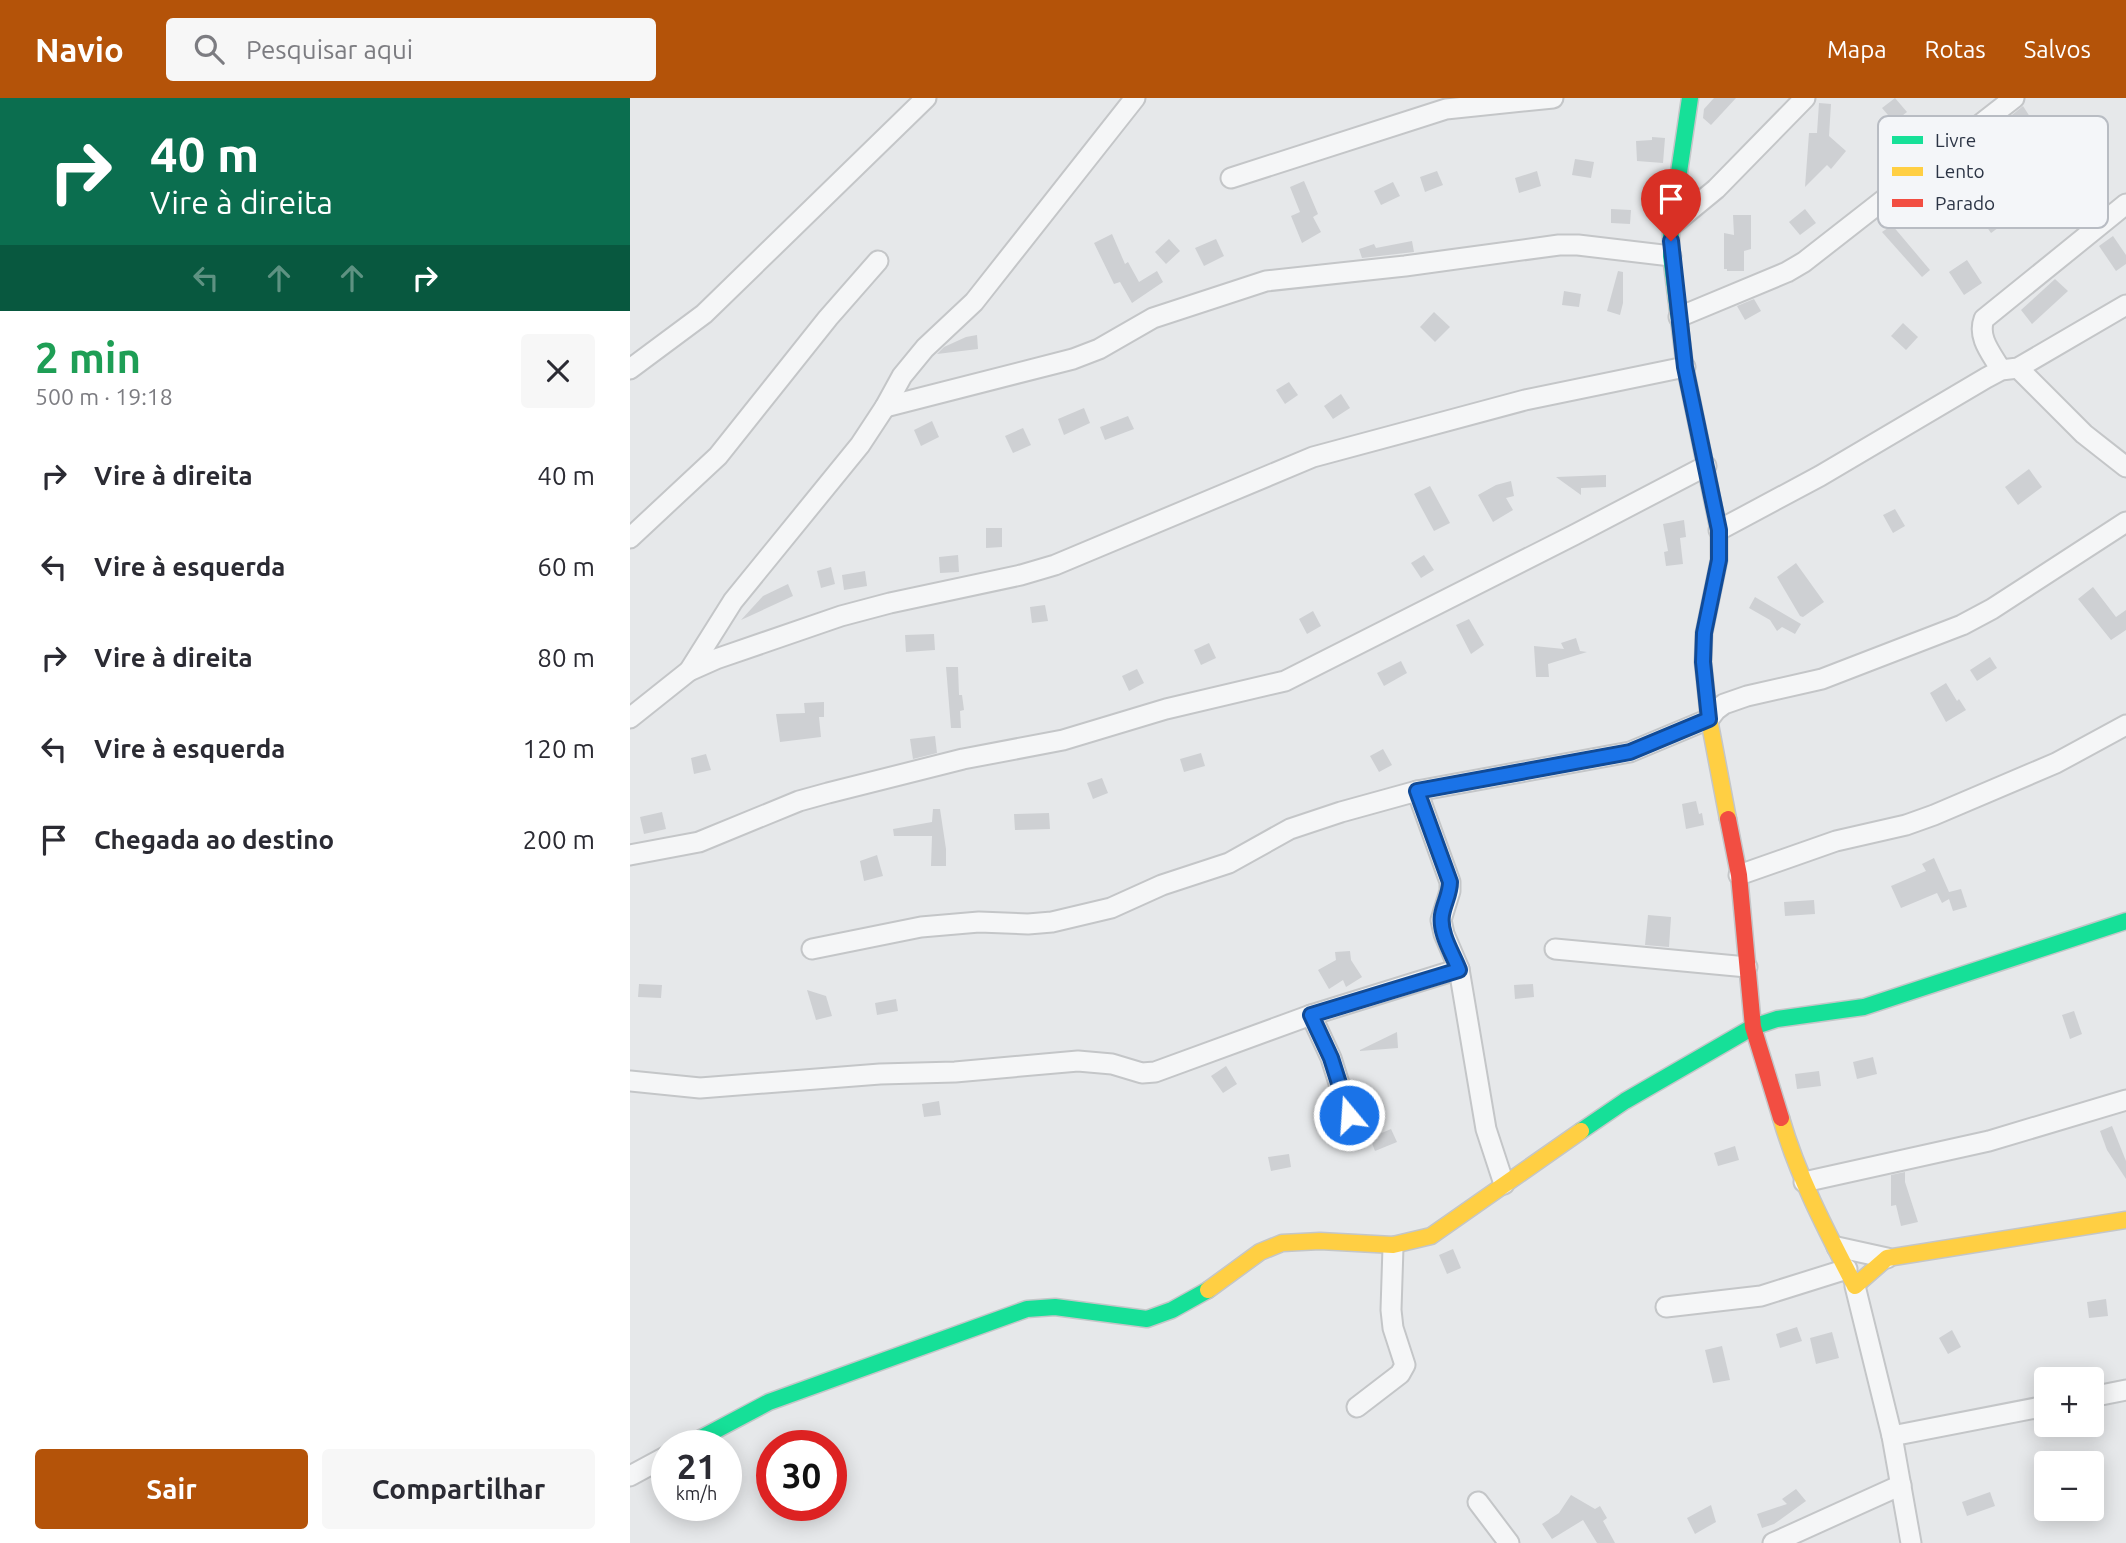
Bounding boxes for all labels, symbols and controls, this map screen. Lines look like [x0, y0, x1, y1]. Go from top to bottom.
search box [166, 18, 656, 81]
icon: search [190, 30, 228, 68]
text: Navio [35, 31, 124, 68]
text: Pesquisar aqui [246, 35, 413, 64]
text: Mapa [1827, 36, 1887, 63]
text: Rotas [1925, 36, 1986, 63]
text: Salvos [2024, 36, 2091, 63]
legend [1878, 116, 2108, 228]
icon: right [35, 126, 126, 217]
text: 40 m [150, 126, 259, 181]
text: Livre [1935, 129, 1976, 151]
text: Lento [1935, 160, 1985, 182]
pin [1641, 169, 1701, 241]
icon: arrive [1652, 180, 1690, 218]
text: Vire à direita [150, 184, 333, 220]
text: Parado [1935, 192, 1995, 214]
icon: left [187, 259, 225, 297]
icon: ahead [260, 259, 298, 297]
icon: ahead [333, 259, 371, 297]
icon: right [406, 259, 444, 297]
text: 2 min [35, 334, 141, 381]
button: close [521, 334, 595, 408]
text: 500 m · 19:18 [35, 384, 173, 409]
icon: right [35, 457, 73, 495]
text: Vire à direita [94, 461, 253, 490]
text: 40 m [537, 461, 595, 490]
icon: left [35, 548, 73, 586]
text: Vire à esquerda [94, 552, 285, 581]
text: 60 m [537, 552, 595, 581]
icon: right [35, 639, 73, 677]
text: Vire à direita [94, 643, 253, 672]
text: 80 m [537, 643, 595, 672]
icon: left [35, 730, 73, 768]
text: Vire à esquerda [94, 734, 285, 763]
text: 120 m [523, 734, 595, 763]
icon: arrive [35, 821, 73, 859]
text: Chegada ao destino [94, 825, 334, 854]
text: 200 m [523, 825, 595, 854]
position arrow [1312, 1078, 1386, 1152]
map controls [2034, 1367, 2104, 1521]
button: + [2034, 1367, 2104, 1437]
speed limit sign: 30 [756, 1430, 847, 1521]
text: 21 [677, 1446, 716, 1486]
button: Sair [35, 1449, 308, 1529]
button: Compartilhar [322, 1449, 595, 1529]
button: − [2034, 1451, 2104, 1521]
text: km/h [676, 1483, 717, 1503]

